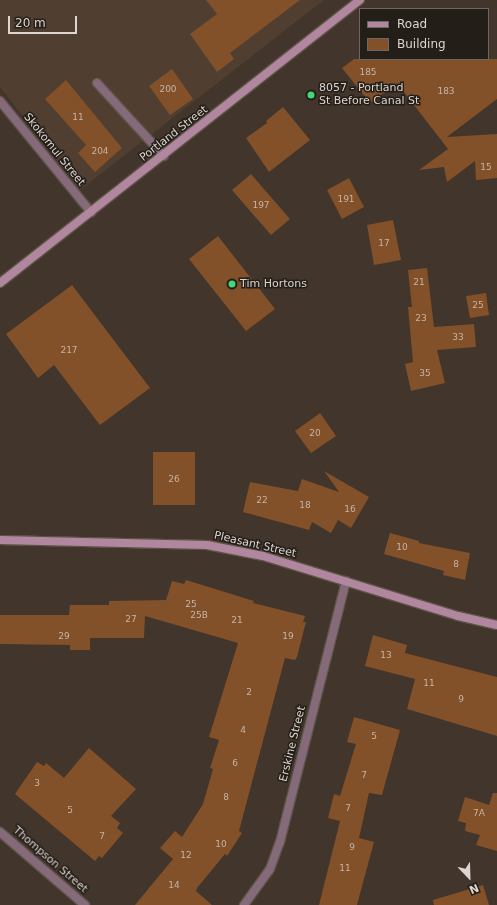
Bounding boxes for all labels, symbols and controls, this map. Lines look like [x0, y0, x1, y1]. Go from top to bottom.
scale bar [10, 8, 79, 34]
legend [359, 8, 489, 60]
text: 20 m [15, 16, 46, 30]
text: Road [397, 17, 427, 31]
text: Building [397, 37, 446, 51]
house number: 185 [359, 67, 377, 77]
place label: 8057 - Portland St Before Canal St [319, 82, 419, 108]
house number: 200 [159, 84, 177, 94]
house number: 183 [437, 86, 455, 96]
marker: 8057 - Portland St Before Canal St [306, 90, 316, 100]
street label: Portland Street [137, 103, 211, 165]
street label: Skokomul Street [21, 111, 87, 189]
house number: 11 [72, 112, 84, 122]
house number: 204 [91, 146, 109, 156]
house number: 15 [480, 162, 492, 172]
house number: 191 [337, 194, 355, 204]
house number: 197 [252, 200, 270, 210]
house number: 17 [378, 238, 390, 248]
place label: Tim Hortons [240, 277, 307, 291]
house number: 21 [413, 277, 425, 287]
marker: Tim Hortons [227, 279, 237, 289]
house number: 25 [472, 300, 484, 310]
house number: 23 [415, 313, 427, 323]
house number: 33 [452, 332, 464, 342]
house number: 217 [60, 345, 78, 355]
house number: 35 [419, 368, 431, 378]
house number: 20 [309, 428, 321, 438]
house number: 26 [168, 474, 180, 484]
house number: 22 [256, 495, 268, 505]
house number: 18 [299, 500, 311, 510]
house number: 16 [344, 504, 356, 514]
street label: Pleasant Street [213, 529, 297, 561]
house number: 10 [396, 542, 408, 552]
house number: 8 [453, 559, 459, 569]
house number: 25 [185, 599, 197, 609]
house number: 25B [190, 610, 208, 620]
house number: 27 [125, 614, 137, 624]
house number: 21 [231, 615, 243, 625]
house number: 29 [58, 631, 70, 641]
house number: 19 [282, 631, 294, 641]
house number: 13 [380, 650, 392, 660]
house number: 11 [423, 678, 435, 688]
house number: 2 [246, 687, 252, 697]
house number: 9 [458, 694, 464, 704]
street label: Erskine Street [277, 705, 309, 783]
house number: 4 [240, 725, 246, 735]
house number: 5 [371, 731, 377, 741]
house number: 6 [232, 758, 238, 768]
house number: 7 [361, 770, 367, 780]
house number: 3 [34, 778, 40, 788]
house number: 8 [223, 792, 229, 802]
house number: 7 [345, 803, 351, 813]
house number: 5 [67, 805, 73, 815]
house number: 7A [473, 808, 485, 818]
street label: Thompson Street [10, 824, 90, 896]
house number: 7 [99, 831, 105, 841]
house number: 10 [215, 839, 227, 849]
house number: 9 [349, 842, 355, 852]
house number: 12 [180, 850, 192, 860]
north arrow [449, 857, 489, 897]
house number: 11 [339, 863, 351, 873]
house number: 14 [168, 880, 180, 890]
text: N [467, 881, 481, 896]

